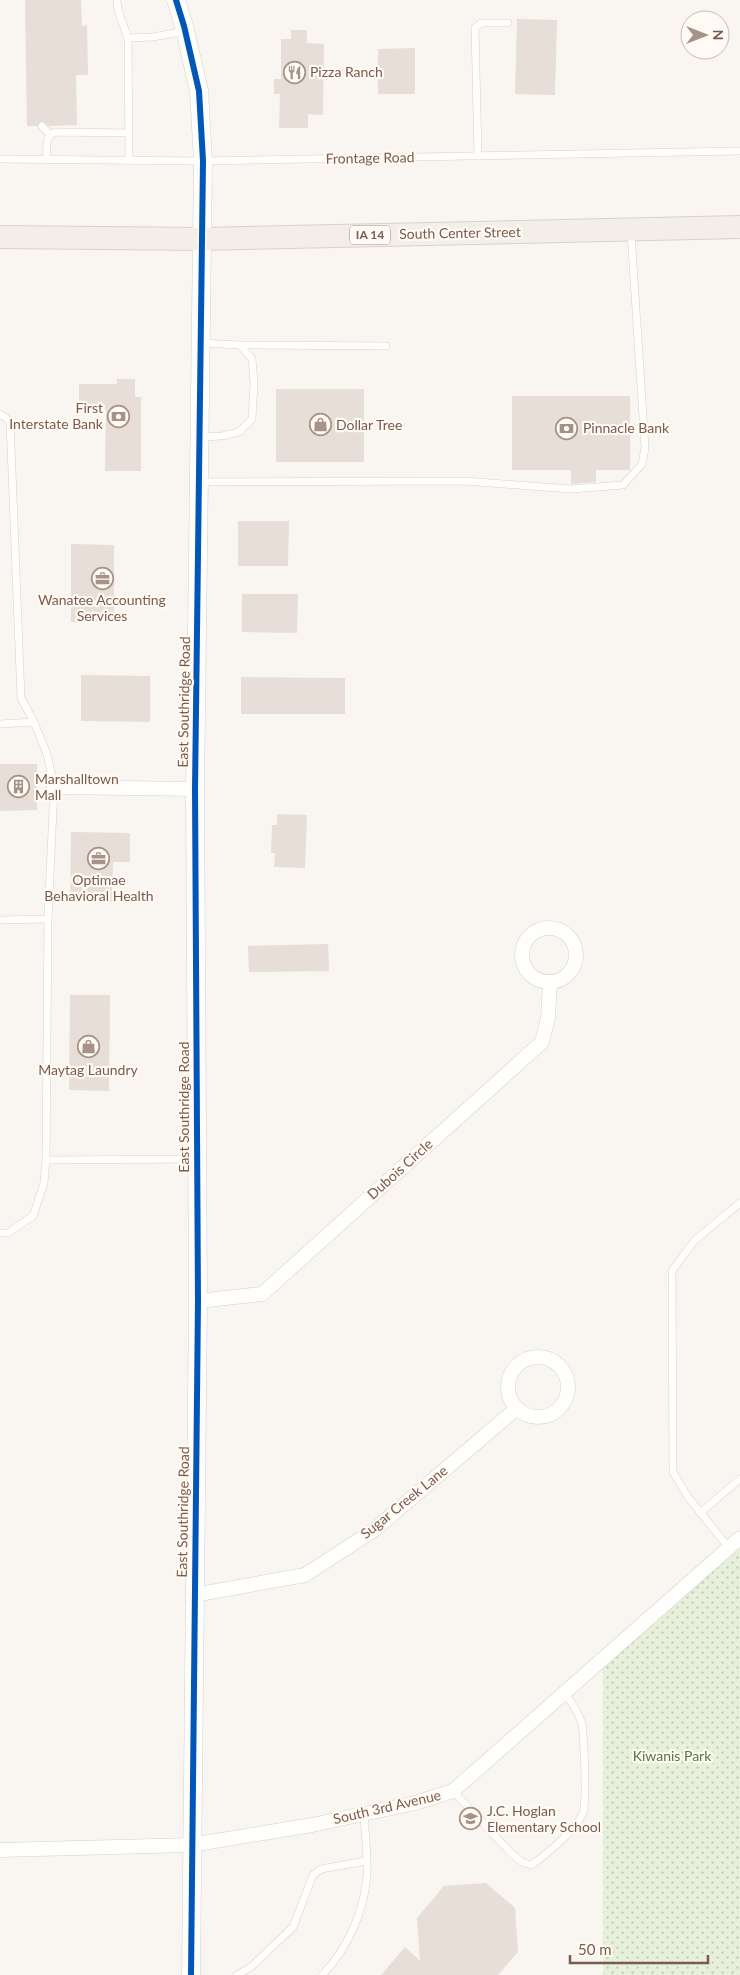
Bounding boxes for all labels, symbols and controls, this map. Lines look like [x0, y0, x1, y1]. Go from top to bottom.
north arrow [680, 10, 730, 60]
text: N [710, 30, 727, 40]
restaurant icon: Pizza Ranch [282, 60, 306, 84]
place label: Pizza Ranch [310, 63, 383, 80]
street label: Frontage Road [325, 148, 415, 167]
street label: South Center Street [399, 223, 521, 242]
road number: IA 14 [350, 226, 390, 244]
place label: First Interstate Bank [9, 399, 104, 432]
bank icon: First Interstate Bank [107, 404, 131, 428]
shop icon: Dollar Tree [308, 413, 332, 437]
place label: Dollar Tree [336, 416, 402, 433]
bank icon: Pinnacle Bank [555, 416, 579, 440]
place label: Pinnacle Bank [583, 419, 670, 436]
office icon: Wanatee Accounting Services [90, 566, 114, 590]
place label: Wanatee Accounting Services [38, 591, 166, 624]
street label: East Southridge Road [174, 636, 193, 768]
place label: Marshalltown Mall [35, 770, 119, 803]
building icon: Marshalltown Mall [7, 775, 31, 799]
office icon: Optimae Behavioral Health [87, 846, 111, 870]
place label: Optimae Behavioral Health [44, 871, 154, 904]
shop icon: Maytag Laundry [76, 1035, 100, 1059]
street label: East Southridge Road [175, 1041, 192, 1173]
place label: Maytag Laundry [38, 1061, 139, 1078]
street label: Dubois Circle [363, 1135, 436, 1202]
street label: East Southridge Road [173, 1446, 192, 1578]
street label: Sugar Creek Lane [357, 1461, 451, 1542]
park label: Kiwanis Park [633, 1747, 712, 1764]
street label: South 3rd Avenue [331, 1786, 442, 1827]
place label: J.C. Hoglan Elementary School [487, 1802, 601, 1835]
school or university icon: J.C. Hoglan Elementary School [459, 1807, 483, 1831]
scale bar [570, 1932, 708, 1964]
text: 50 m [578, 1940, 612, 1958]

